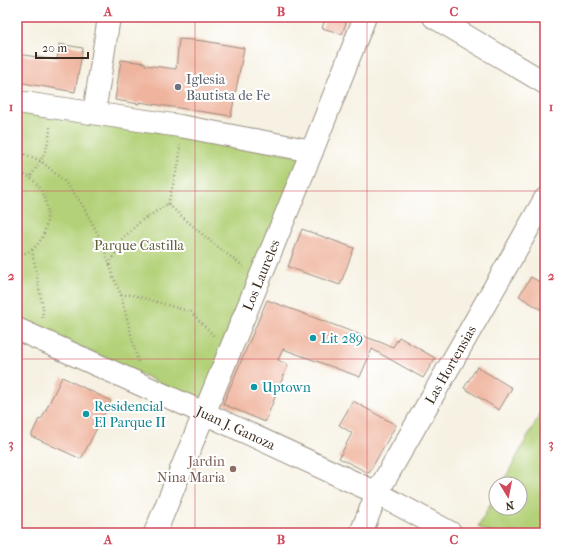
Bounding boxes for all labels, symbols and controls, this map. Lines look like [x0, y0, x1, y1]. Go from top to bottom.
text: A [103, 4, 113, 19]
text: B [277, 4, 286, 19]
text: C [450, 4, 459, 19]
scale bar [36, 34, 88, 60]
text: 20 m [42, 41, 67, 55]
place label: Iglesia Bautista de Fe [186, 71, 270, 104]
marker: Iglesia Bautista de Fe [173, 82, 183, 92]
text: 1 [9, 99, 14, 114]
text: 1 [549, 99, 554, 114]
park label: Parque Castilla [94, 237, 185, 254]
street label: Los Laureles [239, 237, 283, 313]
text: 2 [8, 268, 15, 283]
text: 2 [548, 268, 555, 283]
street label: Las Hortensias [421, 322, 480, 407]
place label: Lit 289 [321, 330, 363, 347]
marker: Lit 289 [308, 333, 318, 343]
place label: Uptown [262, 379, 311, 396]
marker: Uptown [249, 382, 259, 392]
place label: Residencial El Parque II [94, 398, 167, 431]
street label: Juan J. Ganoza [193, 402, 279, 454]
marker: Residencial El Parque II [81, 409, 91, 419]
text: 3 [8, 436, 14, 452]
text: 3 [548, 436, 554, 452]
place label: Jardin Nina Maria [157, 453, 226, 486]
marker: Jardin Nina Maria [228, 464, 238, 474]
north arrow [488, 476, 528, 516]
text: N [504, 498, 515, 513]
text: A [103, 532, 113, 547]
text: B [277, 532, 286, 547]
text: C [450, 532, 459, 547]

